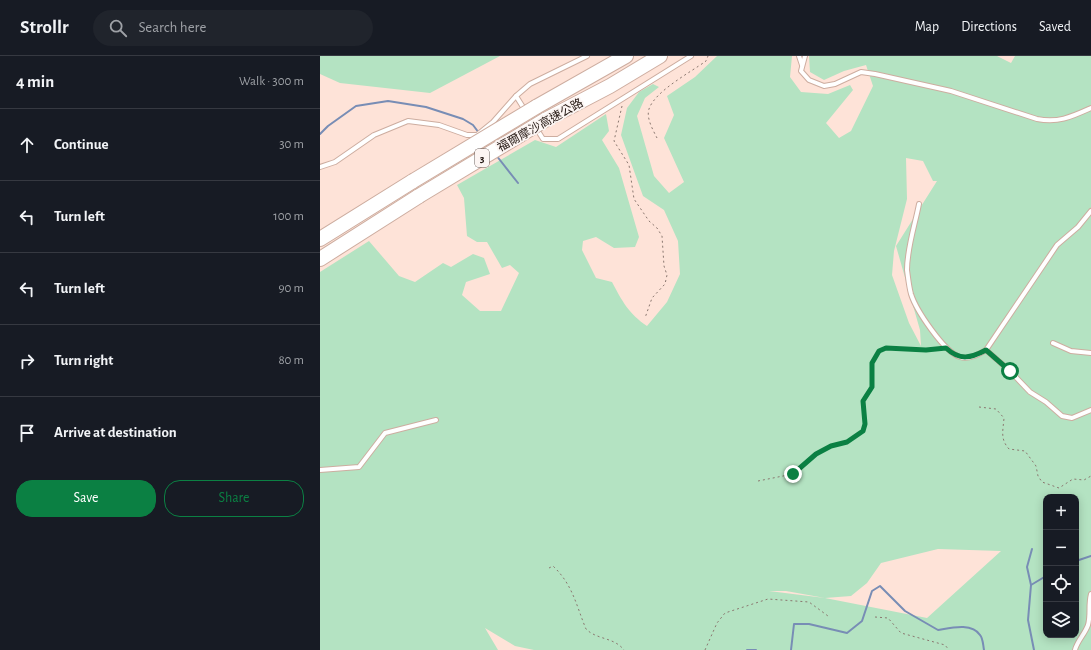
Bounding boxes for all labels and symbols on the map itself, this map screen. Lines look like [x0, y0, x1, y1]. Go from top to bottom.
street label: 福爾摩沙高速公路 [495, 96, 585, 154]
road number: 3 [475, 149, 489, 167]
route start [1001, 362, 1019, 380]
route end [784, 465, 802, 483]

